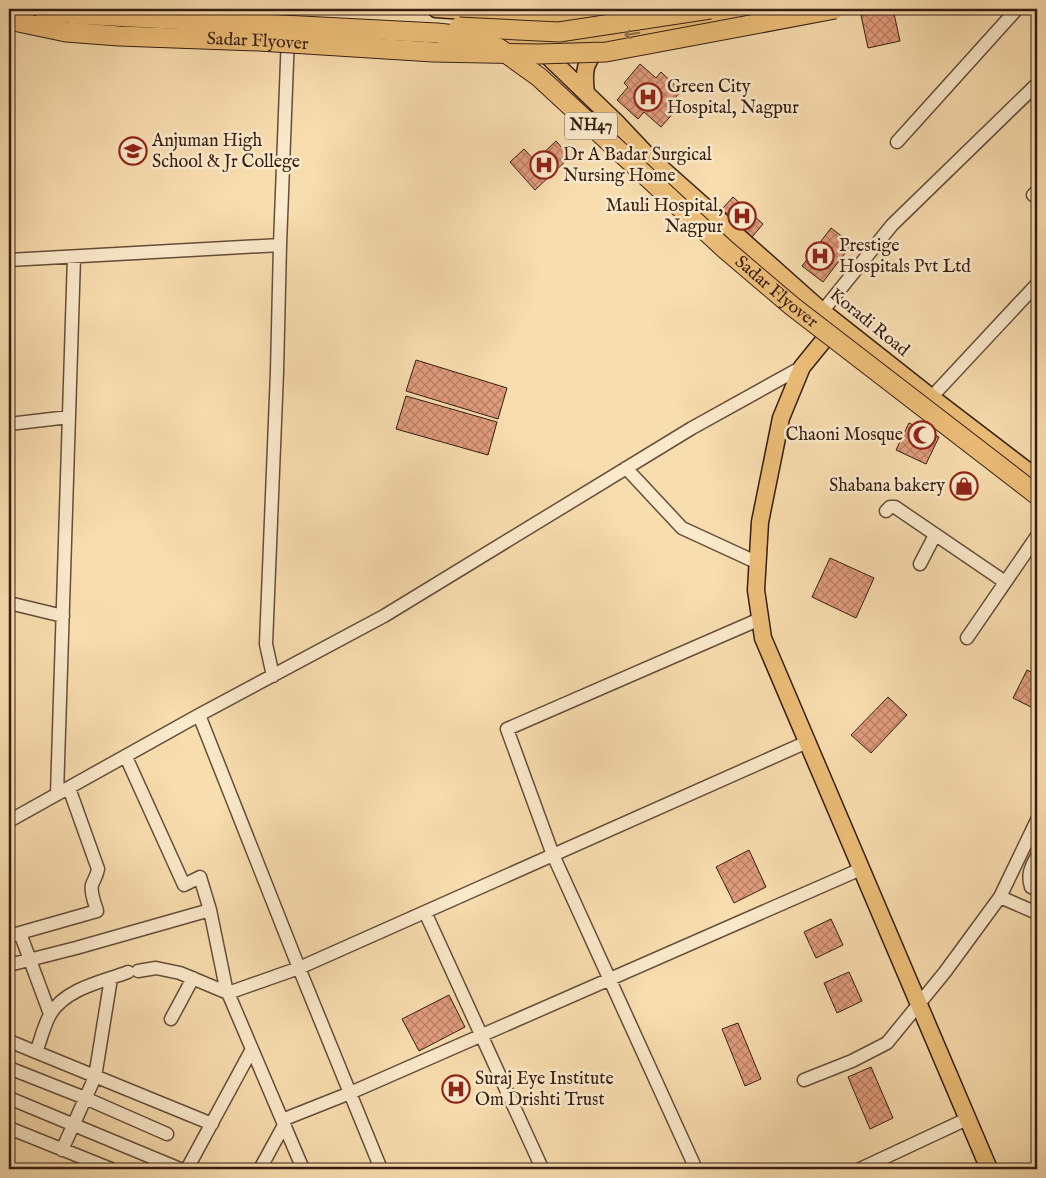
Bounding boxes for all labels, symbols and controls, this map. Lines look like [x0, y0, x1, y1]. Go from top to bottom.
street label: Sadar Flyover [206, 28, 309, 56]
one-way arrow [625, 30, 641, 40]
place label: Green City Hospital, Nagpur [667, 76, 799, 120]
hospital icon: Green City Hospital, Nagpur [633, 82, 663, 112]
road number: NH47 [565, 112, 617, 140]
place label: Anjuman High School & Jr College [151, 130, 300, 174]
school or university icon: Anjuman High School & Jr College [118, 136, 148, 166]
place label: Dr A Badar Surgical Nursing Home [563, 144, 712, 188]
hospital icon: Dr A Badar Surgical Nursing Home [529, 150, 559, 180]
place label: Mauli Hospital, Nagpur [606, 195, 723, 239]
hospital icon: Mauli Hospital, Nagpur [727, 201, 757, 231]
place label: Prestige Hospitals Pvt Ltd [839, 235, 971, 279]
hospital icon: Prestige Hospitals Pvt Ltd [805, 241, 835, 271]
street label: Sadar Flyover [730, 251, 823, 334]
street label: Koradi Road [824, 284, 914, 362]
mosque icon: Chaoni Mosque [907, 420, 937, 450]
place label: Chaoni Mosque [786, 424, 903, 447]
shop icon: Shabana bakery [949, 471, 979, 501]
place label: Shabana bakery [829, 475, 945, 498]
place label: Suraj Eye Institute Om Drishti Trust [475, 1068, 614, 1112]
hospital icon: Suraj Eye Institute Om Drishti Trust [441, 1074, 471, 1104]

